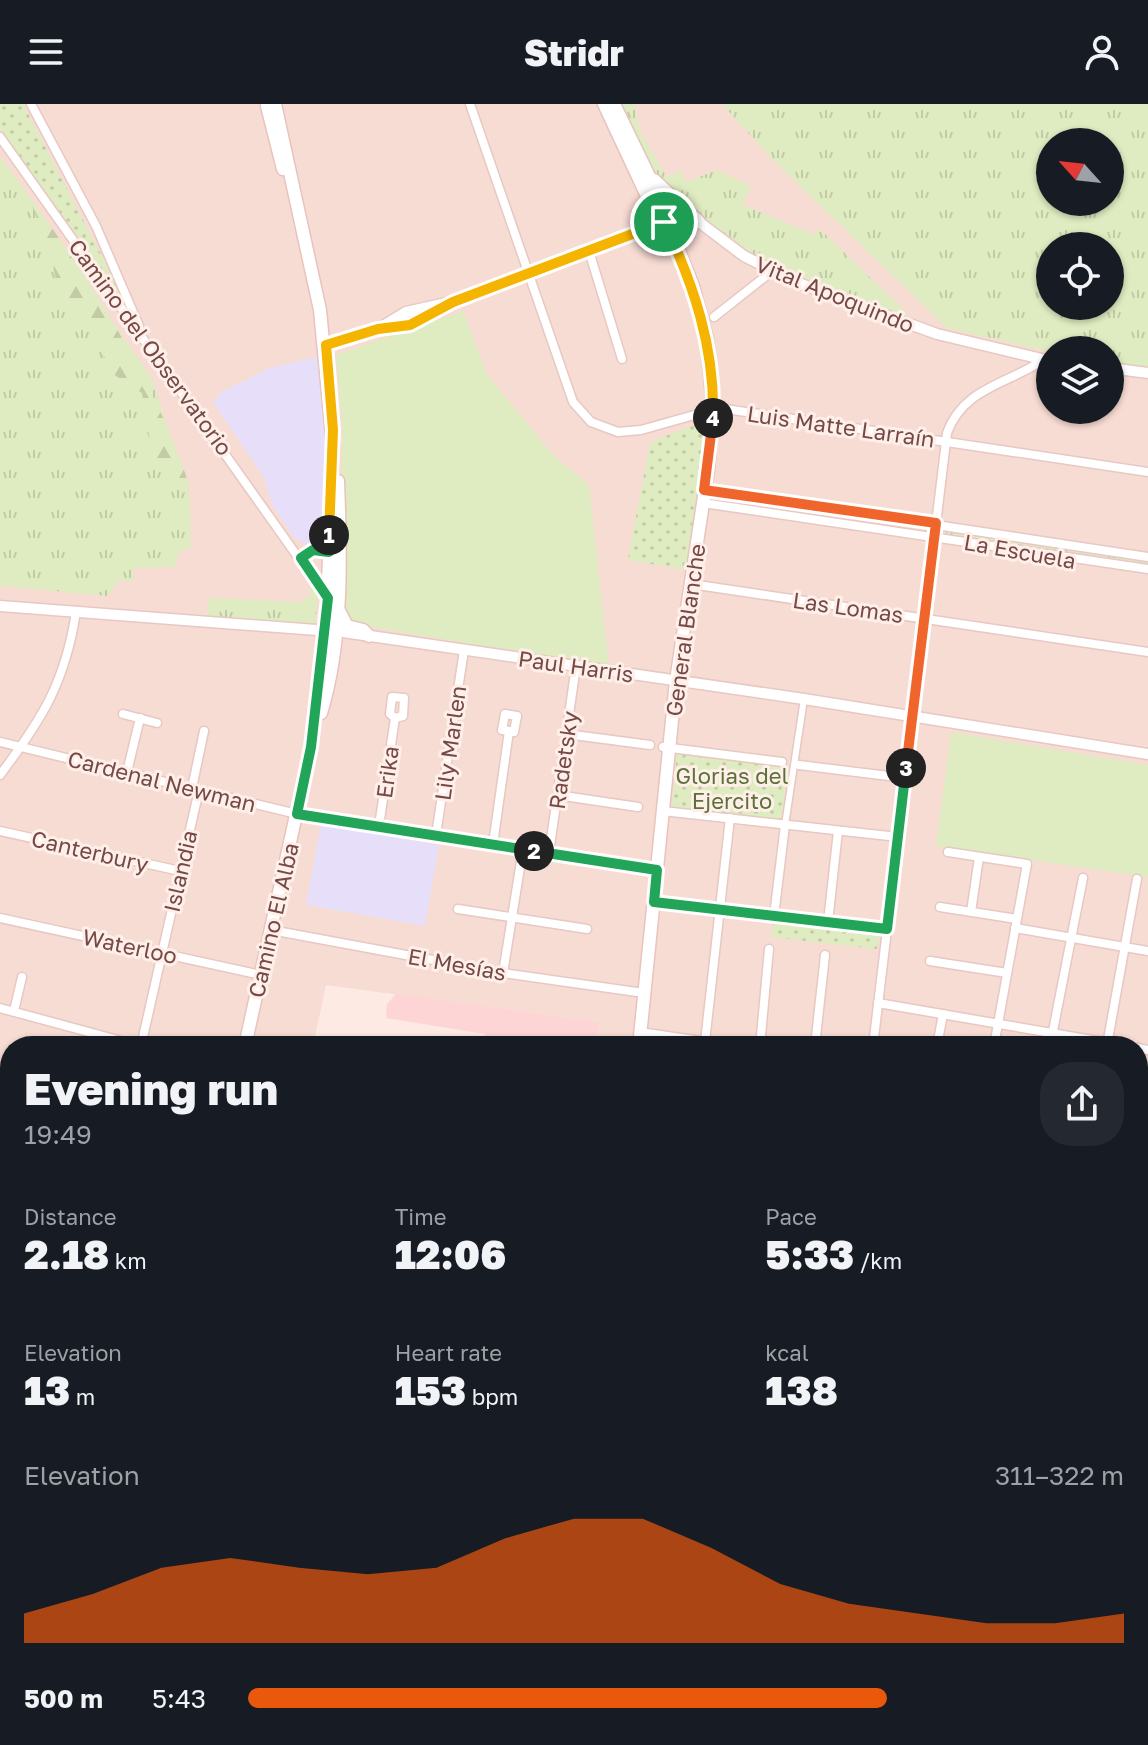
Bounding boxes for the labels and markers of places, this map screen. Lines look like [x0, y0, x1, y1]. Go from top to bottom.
pin [630, 188, 698, 256]
pin: 4 [693, 398, 733, 438]
pin: 1 [309, 515, 349, 555]
pin: 3 [886, 748, 926, 788]
pin: 2 [514, 831, 554, 871]

